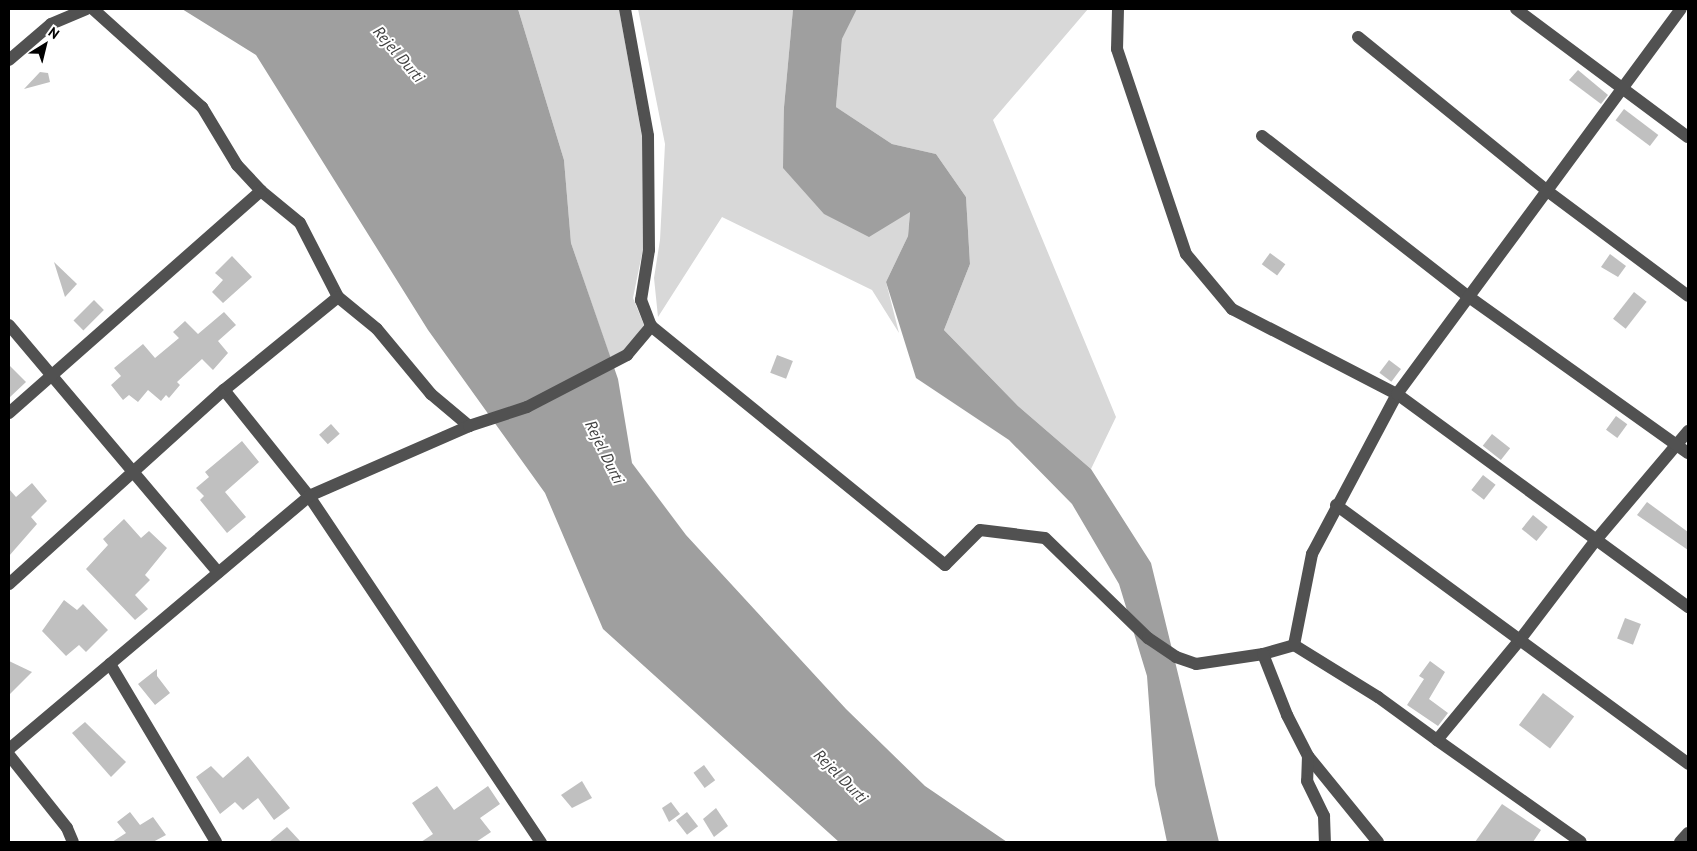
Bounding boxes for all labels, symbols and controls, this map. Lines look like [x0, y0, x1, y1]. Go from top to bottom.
north arrow [20, 20, 70, 70]
water label: Rejel Durti [369, 22, 429, 86]
text: N [45, 23, 63, 43]
water label: Rejel Durti [581, 417, 629, 487]
water label: Rejel Durti [810, 745, 872, 807]

